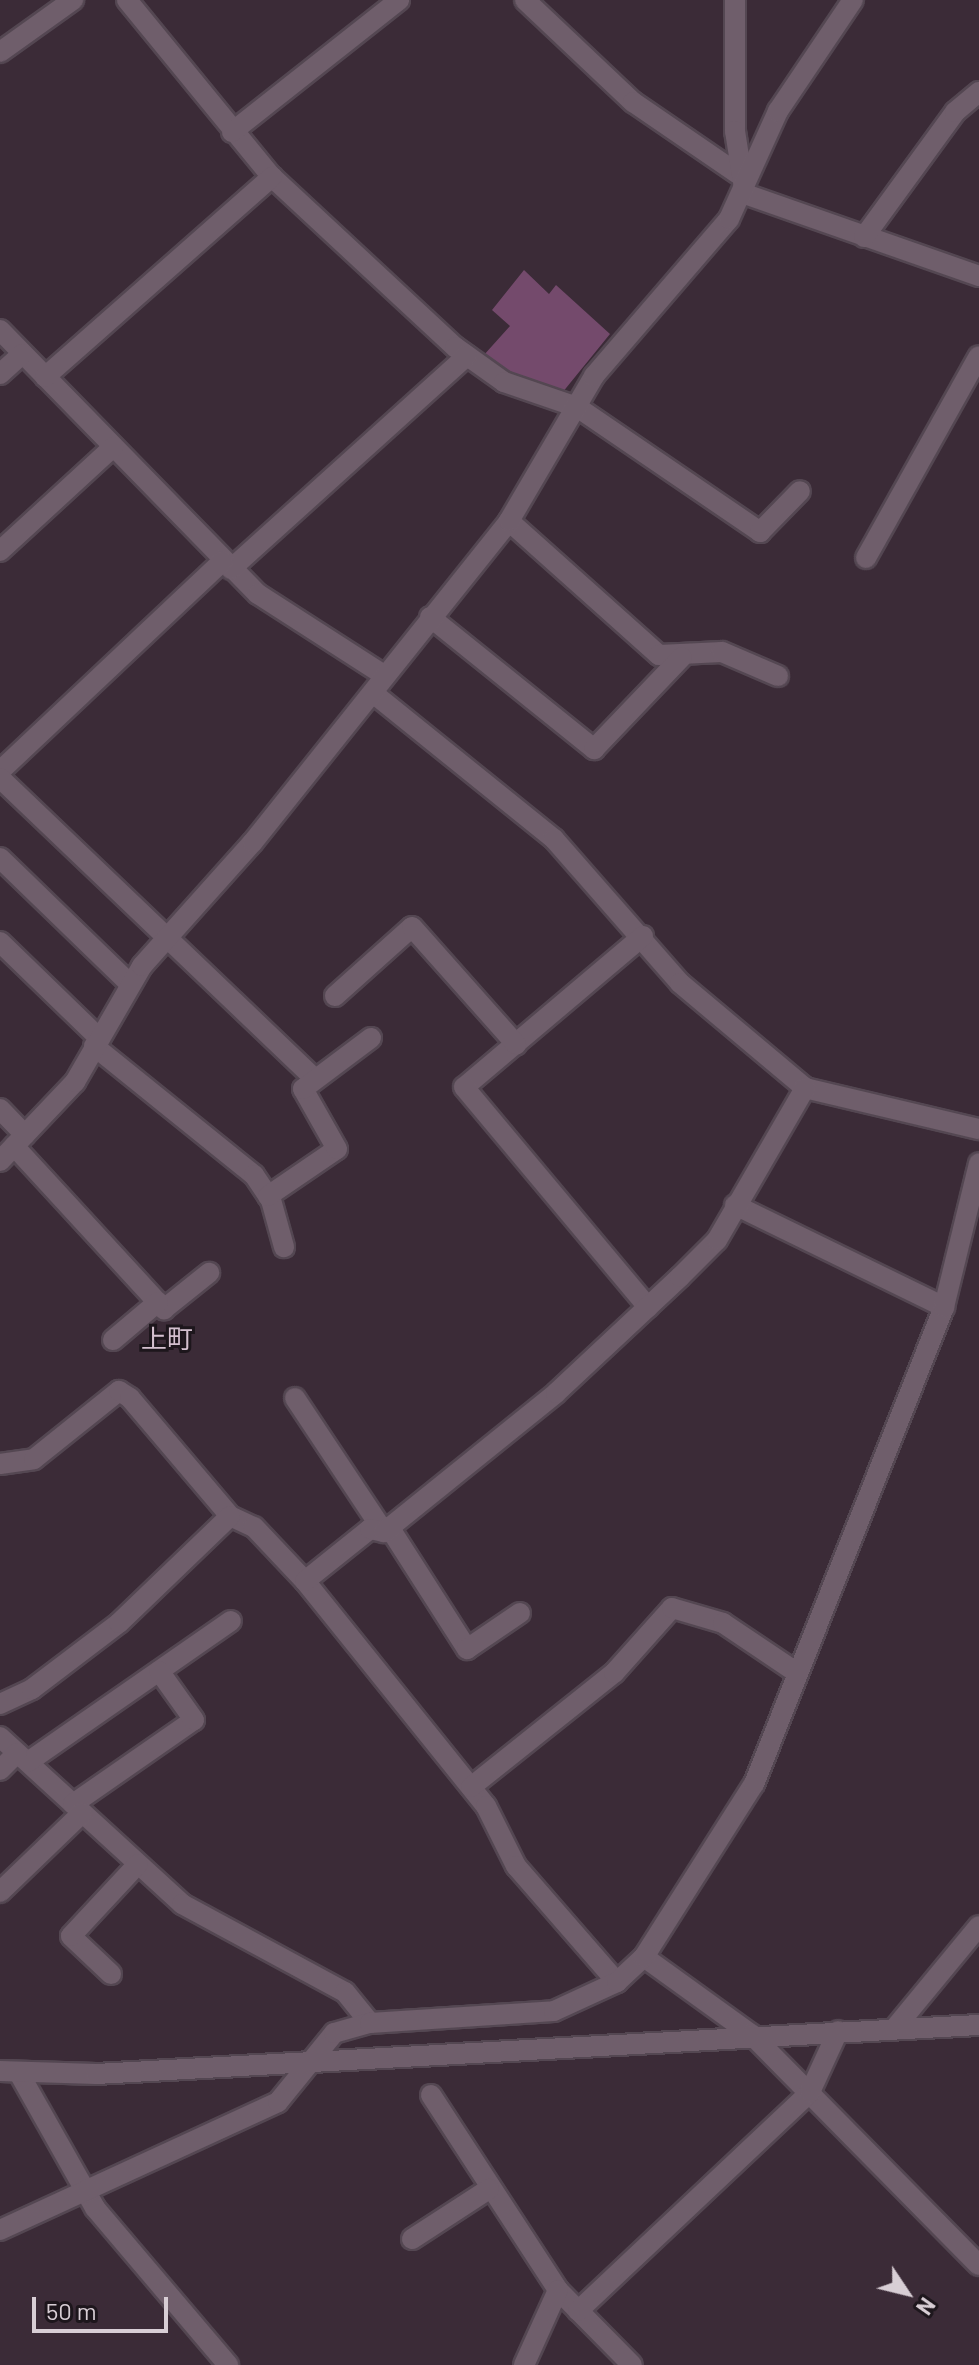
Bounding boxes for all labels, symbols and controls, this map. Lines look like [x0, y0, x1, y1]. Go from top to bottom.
district label: 上町 [141, 1322, 193, 1354]
north arrow [867, 2253, 947, 2333]
scale bar [36, 2281, 172, 2331]
text: N [912, 2293, 942, 2320]
text: 50 m [46, 2296, 97, 2325]

